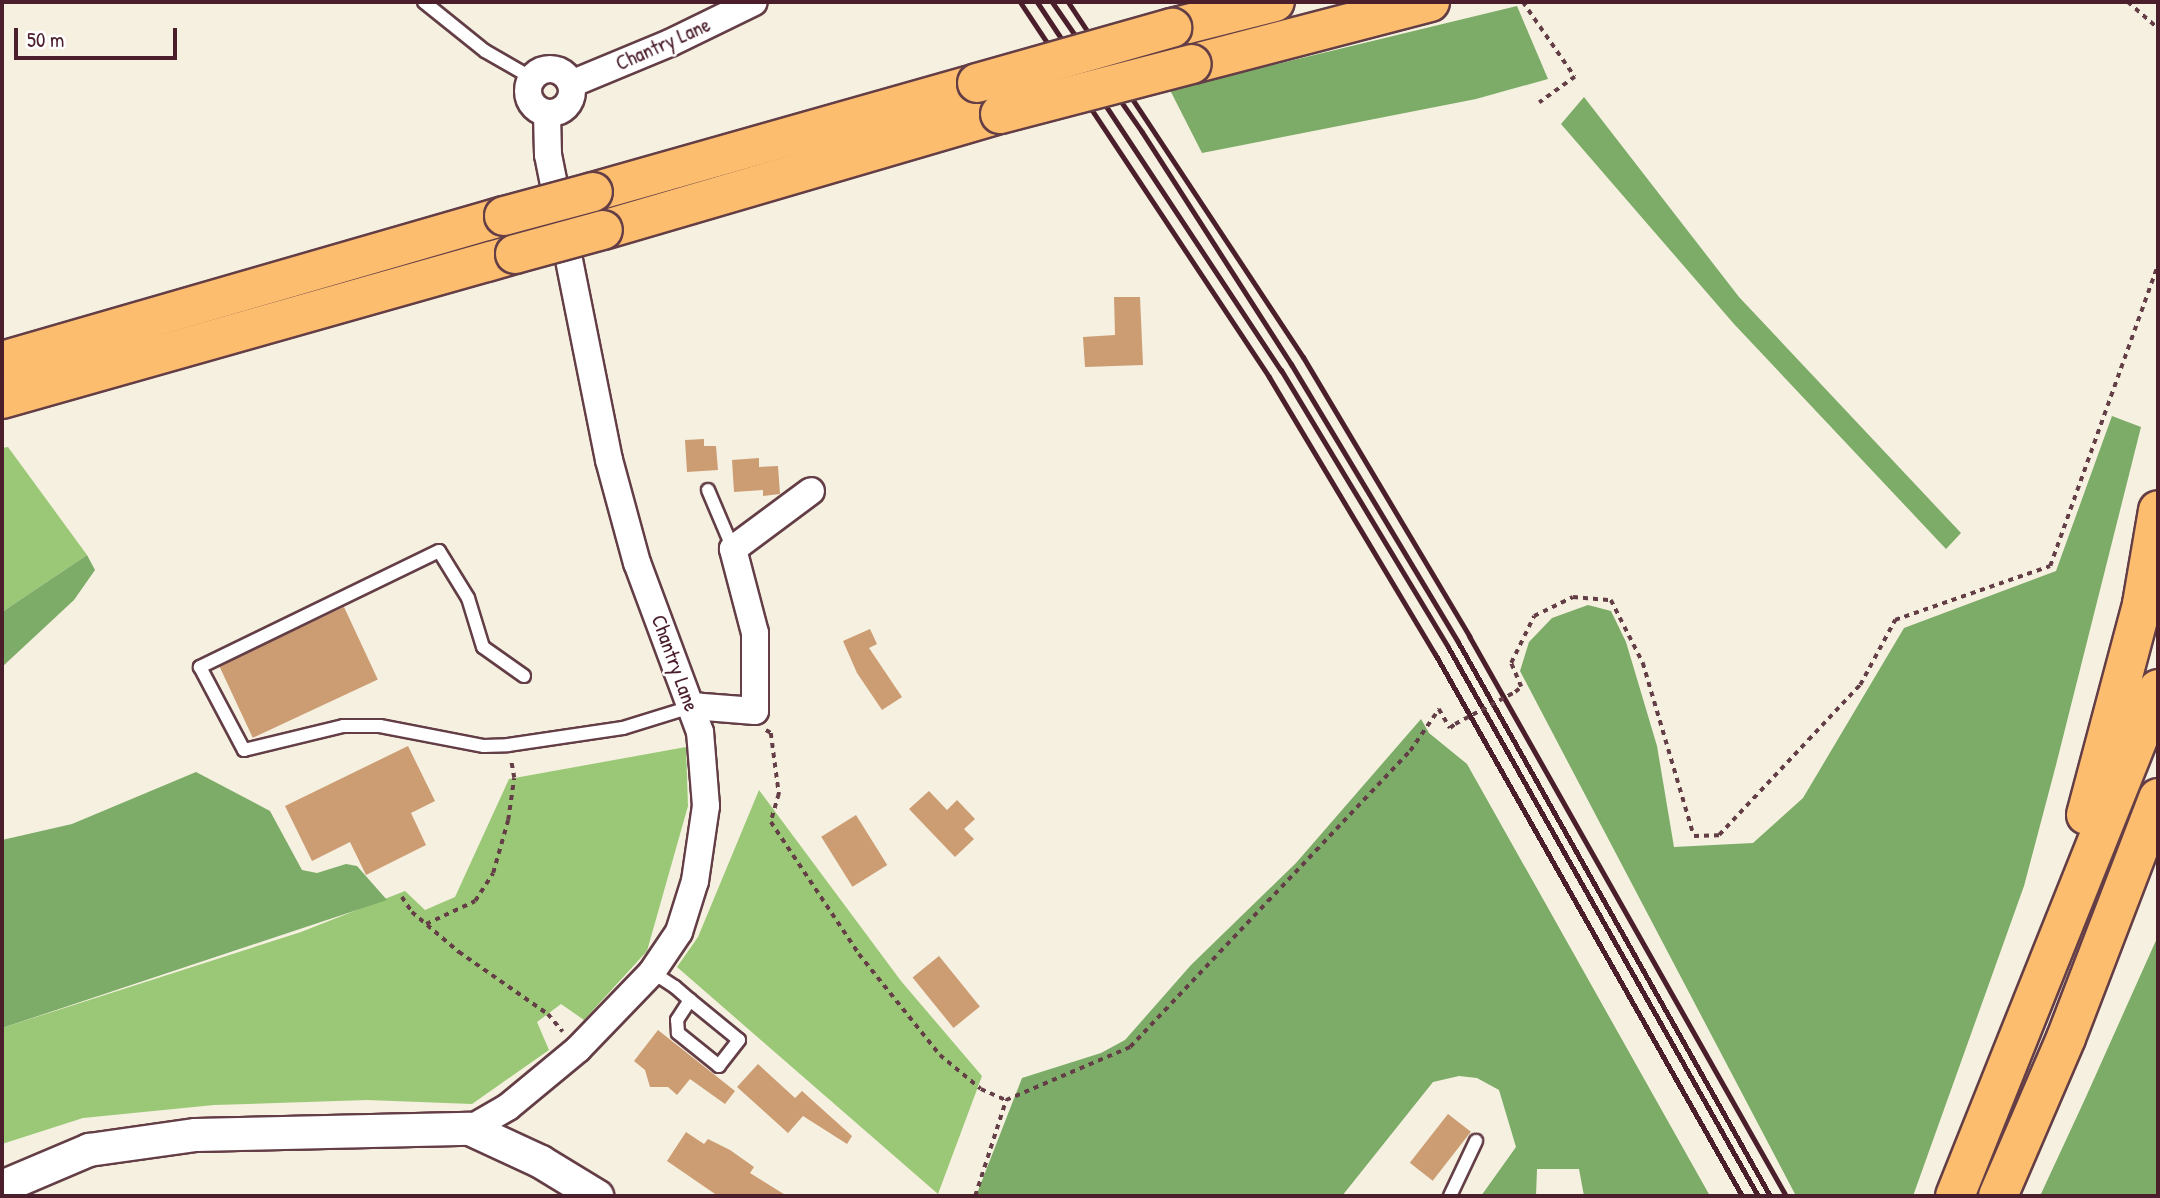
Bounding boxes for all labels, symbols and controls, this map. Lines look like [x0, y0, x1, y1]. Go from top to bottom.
street label: Chantry Lane [612, 12, 714, 76]
scale bar [18, 14, 180, 58]
text: 50 m [27, 25, 64, 54]
street label: Chantry Lane [646, 611, 704, 715]

